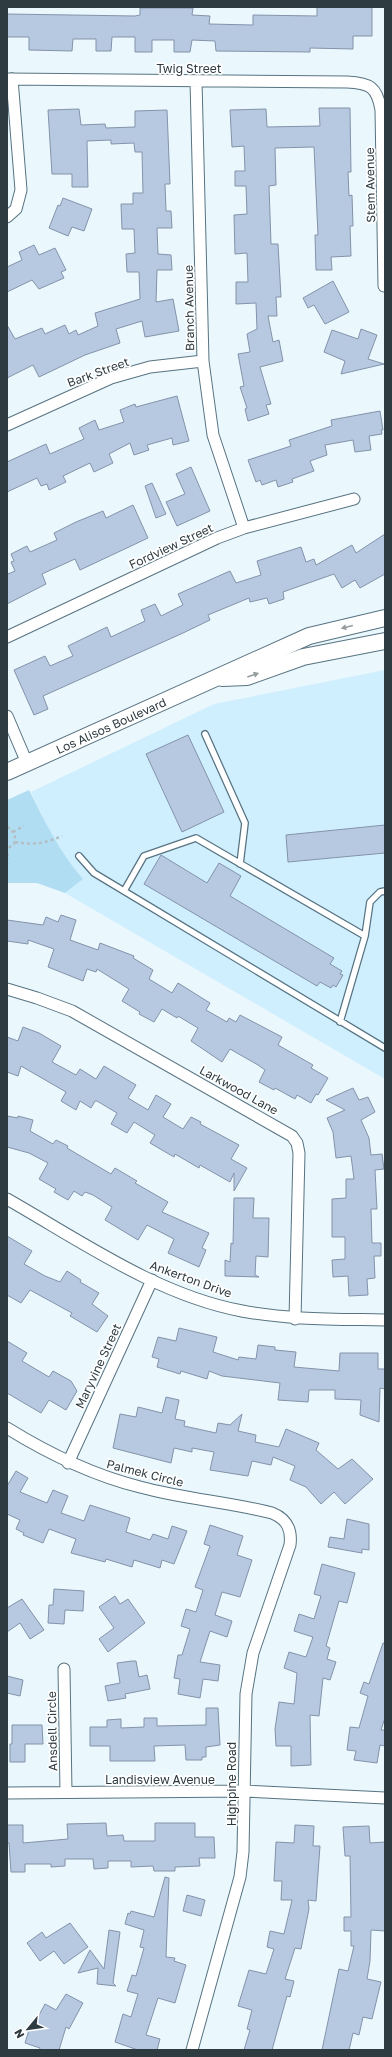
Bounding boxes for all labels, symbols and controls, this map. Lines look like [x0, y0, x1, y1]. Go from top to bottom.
street label: Twig Street [156, 61, 222, 76]
street label: Stem Avenue [362, 147, 378, 223]
street label: Branch Avenue [181, 265, 197, 351]
street label: Bark Street [65, 354, 131, 390]
street label: Fordview Street [127, 520, 216, 572]
one-way arrow [341, 624, 353, 630]
one-way arrow [248, 671, 260, 677]
street label: Los Alisos Boulevard [53, 694, 168, 757]
street label: Larkwood Lane [197, 1062, 281, 1118]
street label: Ankerton Drive [148, 1257, 234, 1301]
street label: Maryvine Street [72, 1321, 124, 1411]
street label: Palmek Circle [105, 1456, 185, 1490]
street label: Ansdell Circle [44, 1691, 60, 1771]
street label: Highpine Road [224, 1742, 239, 1826]
street label: Landisview Avenue [105, 1772, 215, 1787]
north arrow [8, 2009, 48, 2049]
text: N [11, 2027, 27, 2041]

